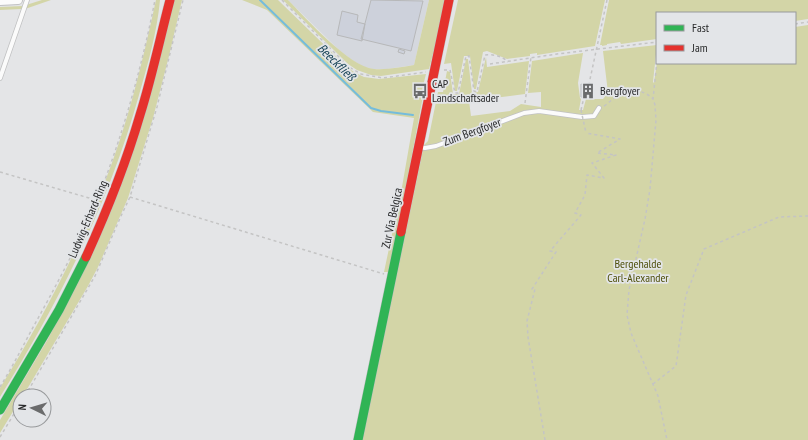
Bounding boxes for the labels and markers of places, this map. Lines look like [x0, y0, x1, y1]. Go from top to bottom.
place label: CAP Landschaftsader [432, 76, 500, 105]
bus stop icon: CAP Landschaftsader [411, 82, 429, 100]
building icon: Bergfoyer [579, 82, 597, 100]
place label: Bergfoyer [600, 83, 641, 98]

